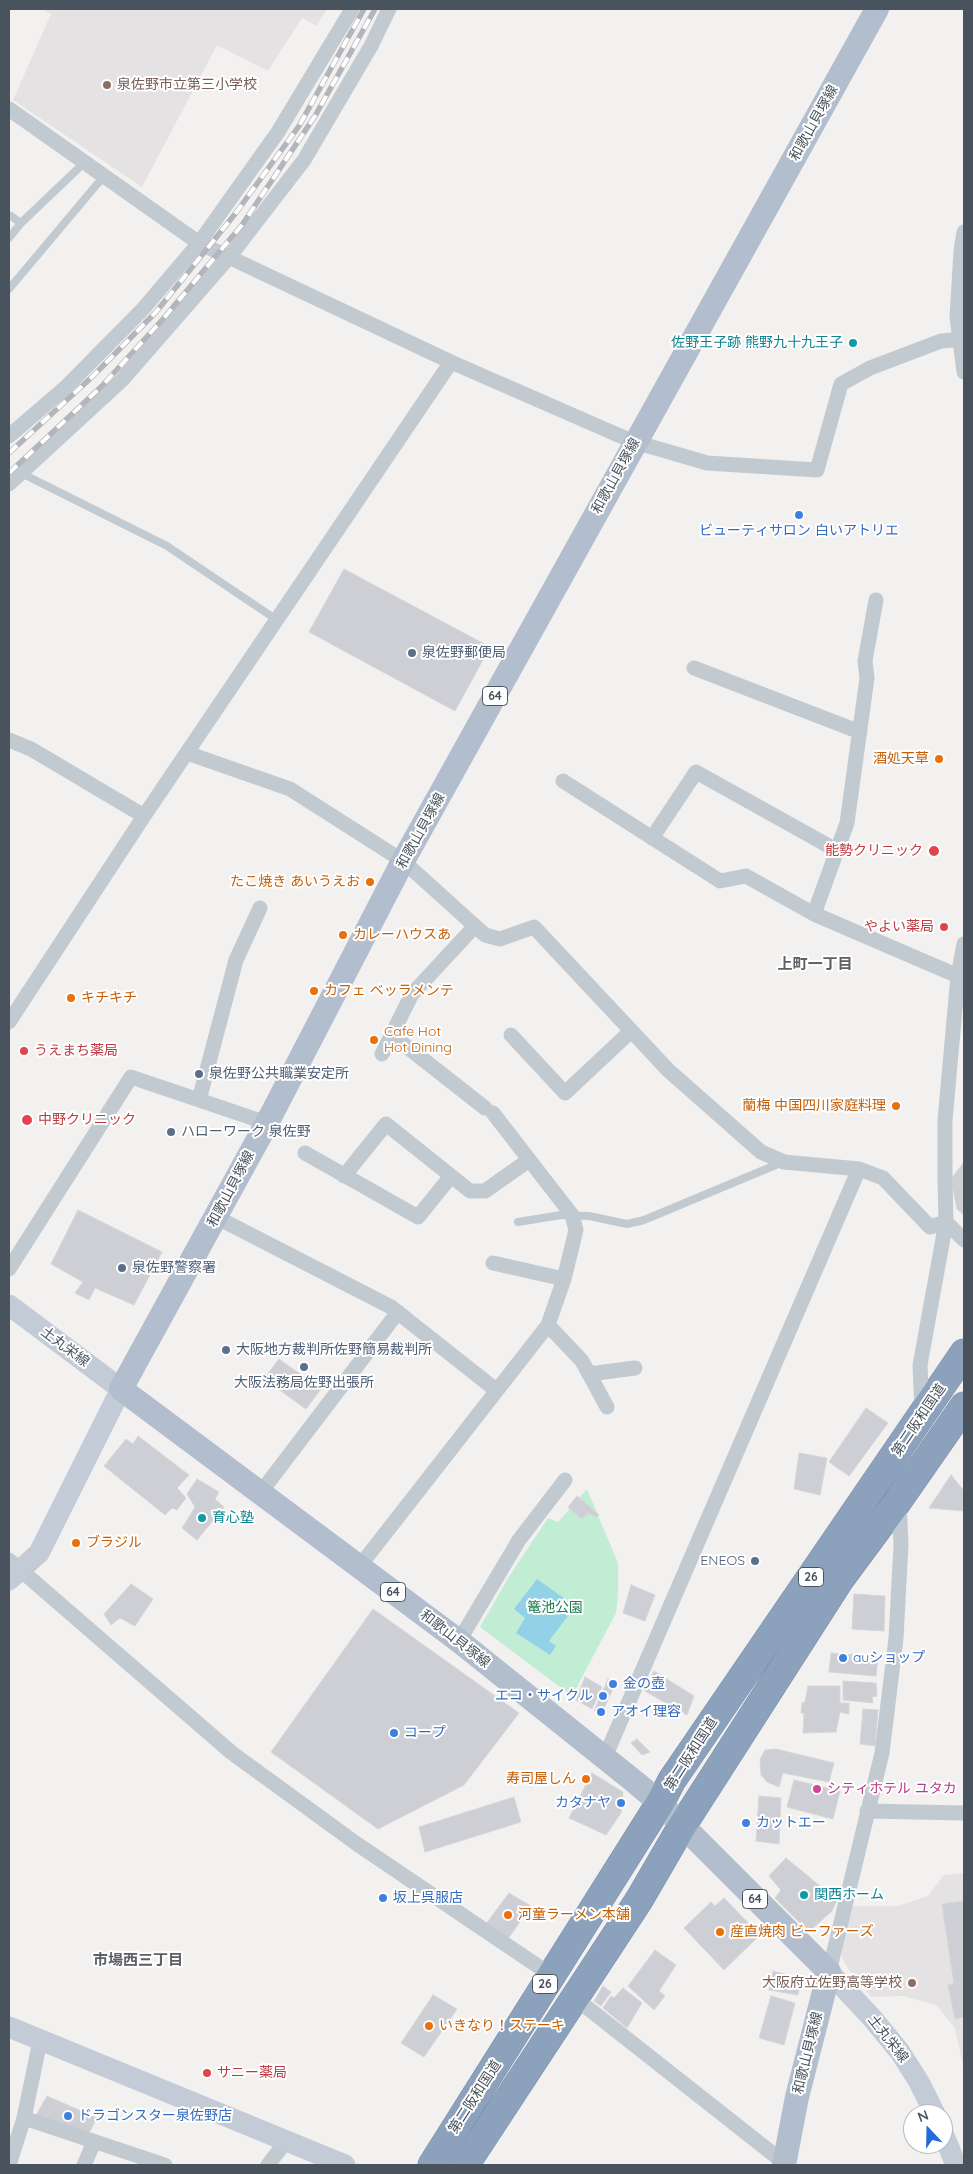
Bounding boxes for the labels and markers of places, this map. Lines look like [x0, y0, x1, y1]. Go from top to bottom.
place label: 泉佐野市立第三小学校 [117, 77, 257, 93]
marker: 泉佐野市立第三小学校 [101, 79, 113, 91]
place label: 佐野王子跡 熊野九十九王子 [671, 335, 843, 351]
marker: 佐野王子跡 熊野九十九王子 [847, 337, 859, 349]
marker: ビューティサロン 白いアトリエ [793, 509, 805, 521]
place label: ビューティサロン 白いアトリエ [699, 523, 899, 539]
place label: 泉佐野郵便局 [422, 645, 506, 661]
marker: 泉佐野郵便局 [406, 647, 418, 659]
place label: 酒処天草 [873, 751, 929, 767]
marker: 酒処天草 [933, 753, 945, 765]
place label: 能勢クリニック [825, 843, 923, 859]
marker: 能勢クリニック [927, 844, 941, 858]
place label: たこ焼き あいうえお [230, 874, 360, 890]
marker: たこ焼き あいうえお [364, 876, 376, 888]
place label: やよい薬局 [864, 919, 934, 935]
marker: やよい薬局 [938, 921, 950, 933]
place label: カレーハウスあ [353, 927, 451, 943]
marker: カレーハウスあ [337, 929, 349, 941]
place label: カフェ ベッラメンテ [324, 983, 454, 999]
marker: カフェ ベッラメンテ [308, 985, 320, 997]
place label: キチキチ [81, 990, 137, 1006]
marker: キチキチ [65, 992, 77, 1004]
place label: Cafe Hot Hot Dining [384, 1024, 452, 1056]
marker: Cafe Hot Hot Dining [368, 1034, 380, 1046]
place label: うえまち薬局 [34, 1043, 118, 1059]
marker: うえまち薬局 [18, 1045, 30, 1057]
place label: 泉佐野公共職業安定所 [209, 1066, 349, 1082]
marker: 泉佐野公共職業安定所 [193, 1068, 205, 1080]
place label: 蘭梅 中国四川家庭料理 [742, 1098, 886, 1114]
marker: 蘭梅 中国四川家庭料理 [890, 1100, 902, 1112]
place label: 中野クリニック [38, 1112, 136, 1128]
marker: 中野クリニック [20, 1113, 34, 1127]
place label: ハローワーク 泉佐野 [181, 1124, 311, 1140]
marker: ハローワーク 泉佐野 [165, 1126, 177, 1138]
place label: 泉佐野警察署 [132, 1260, 216, 1276]
marker: 泉佐野警察署 [116, 1262, 128, 1274]
place label: 大阪地方裁判所佐野簡易裁判所 [236, 1342, 432, 1358]
marker: 大阪地方裁判所佐野簡易裁判所 [220, 1344, 232, 1356]
marker: 大阪法務局佐野出張所 [298, 1361, 310, 1373]
place label: 大阪法務局佐野出張所 [234, 1375, 374, 1391]
place label: 育心塾 [212, 1510, 254, 1526]
marker: 育心塾 [196, 1512, 208, 1524]
place label: ブラジル [86, 1535, 142, 1551]
marker: ブラジル [70, 1537, 82, 1549]
place label: ENEOS [700, 1553, 745, 1569]
marker: ENEOS [749, 1555, 761, 1567]
place label: auショップ [853, 1650, 925, 1666]
marker: auショップ [837, 1652, 849, 1664]
place label: 金の壺 [623, 1676, 665, 1692]
marker: 金の壺 [607, 1678, 619, 1690]
place label: エコ・サイクル [495, 1688, 593, 1704]
marker: エコ・サイクル [597, 1690, 609, 1702]
place label: アオイ理容 [611, 1704, 681, 1720]
marker: アオイ理容 [595, 1706, 607, 1718]
place label: コープ [404, 1725, 446, 1741]
marker: コープ [388, 1727, 400, 1739]
place label: 寿司屋しん [506, 1771, 576, 1787]
marker: 寿司屋しん [580, 1773, 592, 1785]
place label: シティホテル ユタカ [827, 1781, 957, 1797]
marker: シティホテル ユタカ [811, 1783, 823, 1795]
place label: カタナヤ [555, 1795, 611, 1811]
marker: カタナヤ [615, 1797, 627, 1809]
place label: カットエー [756, 1815, 826, 1831]
marker: カットエー [740, 1817, 752, 1829]
place label: 関西ホーム [814, 1887, 884, 1903]
marker: 関西ホーム [798, 1889, 810, 1901]
place label: 坂上呉服店 [393, 1890, 463, 1906]
marker: 坂上呉服店 [377, 1892, 389, 1904]
place label: 河童ラーメン本舗 [518, 1907, 630, 1923]
marker: 河童ラーメン本舗 [502, 1909, 514, 1921]
place label: 産直焼肉 ビーファーズ [730, 1924, 874, 1940]
marker: 産直焼肉 ビーファーズ [714, 1926, 726, 1938]
place label: 大阪府立佐野高等学校 [762, 1975, 902, 1991]
marker: 大阪府立佐野高等学校 [906, 1977, 918, 1989]
place label: いきなり！ステーキ [439, 2018, 565, 2034]
marker: いきなり！ステーキ [423, 2020, 435, 2032]
place label: サニー薬局 [217, 2065, 287, 2081]
marker: サニー薬局 [201, 2067, 213, 2079]
place label: ドラゴンスター泉佐野店 [78, 2108, 232, 2124]
marker: ドラゴンスター泉佐野店 [62, 2110, 74, 2122]

